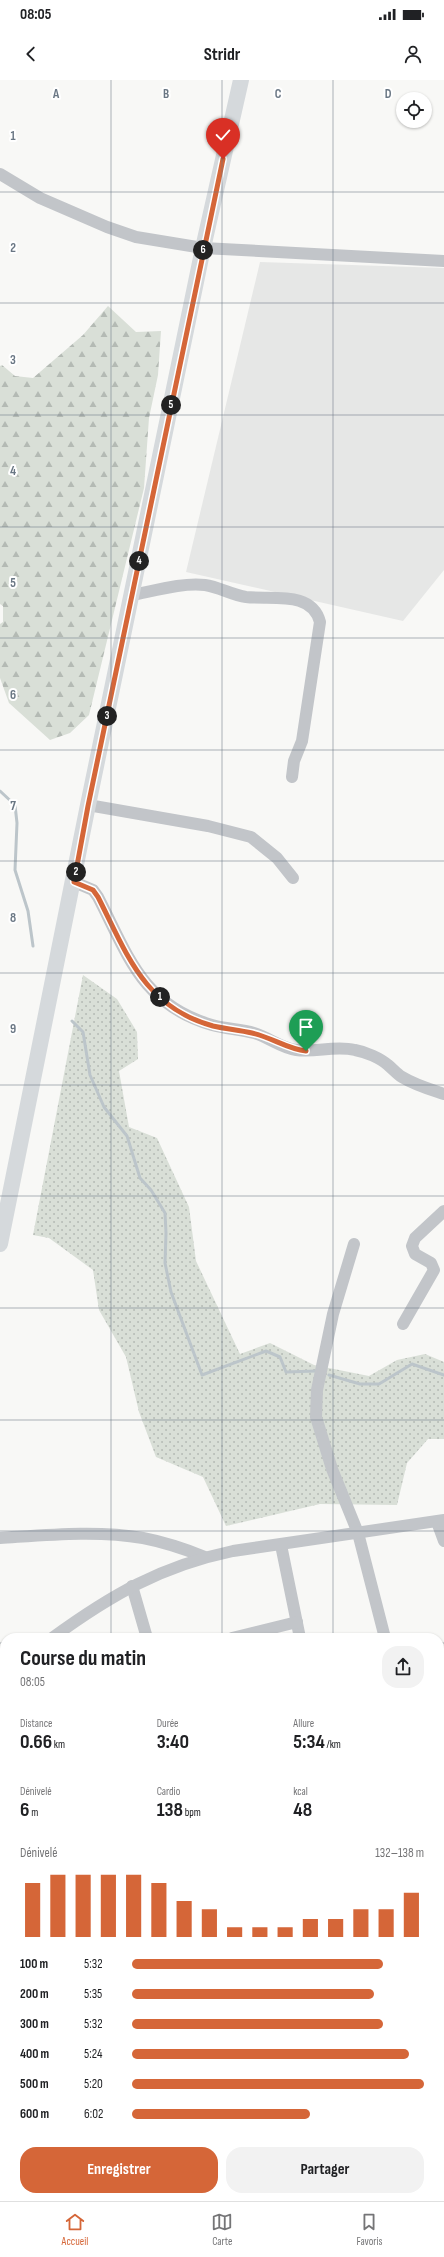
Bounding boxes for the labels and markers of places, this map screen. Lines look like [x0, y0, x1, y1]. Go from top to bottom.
pin [206, 118, 240, 159]
pin: 6 [193, 240, 213, 260]
pin: 5 [161, 395, 181, 415]
pin: 4 [129, 551, 149, 571]
pin: 3 [97, 706, 117, 726]
pin: 2 [66, 862, 86, 882]
pin: 1 [150, 987, 170, 1007]
pin [289, 1010, 323, 1051]

